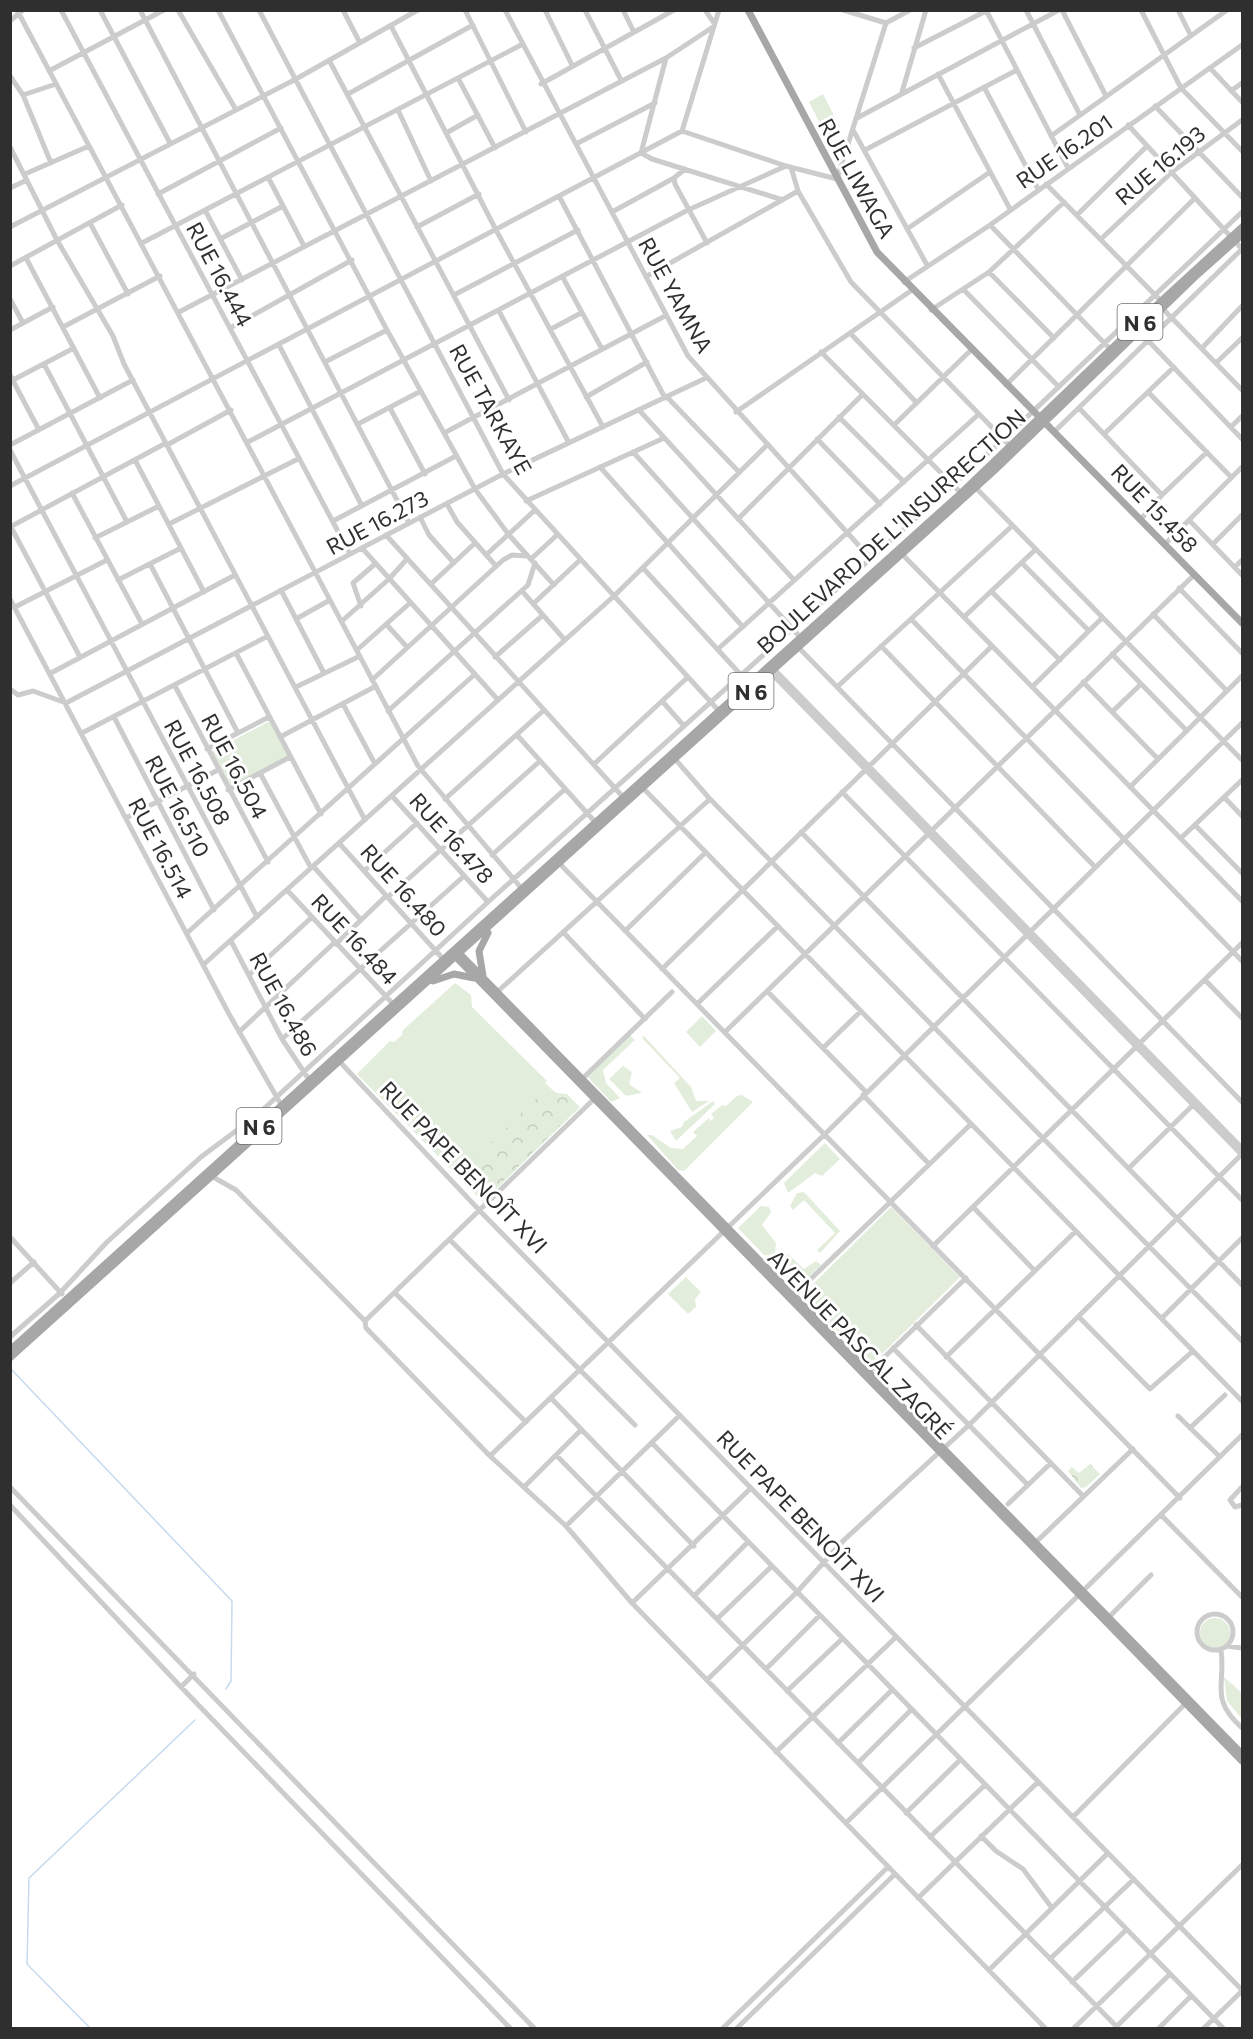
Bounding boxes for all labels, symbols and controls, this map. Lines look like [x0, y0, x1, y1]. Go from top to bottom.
street label: RUE 16.201 [1011, 108, 1117, 194]
street label: RUE LIWAGA [813, 113, 901, 243]
street label: RUE 16.193 [1110, 120, 1210, 210]
street label: RUE 16.444 [181, 217, 259, 331]
street label: RUE YAMNA [633, 232, 719, 358]
road number: N 6 [1118, 304, 1162, 340]
street label: RUE TARKAYE [444, 339, 538, 479]
street label: BOULEVARD DE L'INSURRECTION [751, 403, 1031, 659]
street label: RUE 15.458 [1106, 458, 1204, 558]
street label: RUE 16.273 [321, 484, 433, 560]
road number: N 6 [728, 673, 774, 709]
street label: RUE 16.504 [196, 709, 274, 823]
street label: RUE 16.508 [159, 715, 237, 829]
street label: RUE 16.510 [140, 750, 216, 862]
street label: RUE 16.478 [404, 787, 500, 889]
street label: RUE 16.514 [123, 793, 199, 903]
street label: RUE 16.480 [355, 838, 453, 942]
street label: RUE 16.484 [306, 888, 404, 990]
street label: RUE 16.486 [244, 947, 324, 1061]
street label: RUE PAPE BENOÎT XVI [375, 1075, 553, 1259]
road number: N 6 [236, 1108, 282, 1144]
street label: AVENUE PASCAL ZAGRÉ [763, 1244, 957, 1444]
street label: RUE PAPE BENOÎT XVI [712, 1424, 890, 1608]

